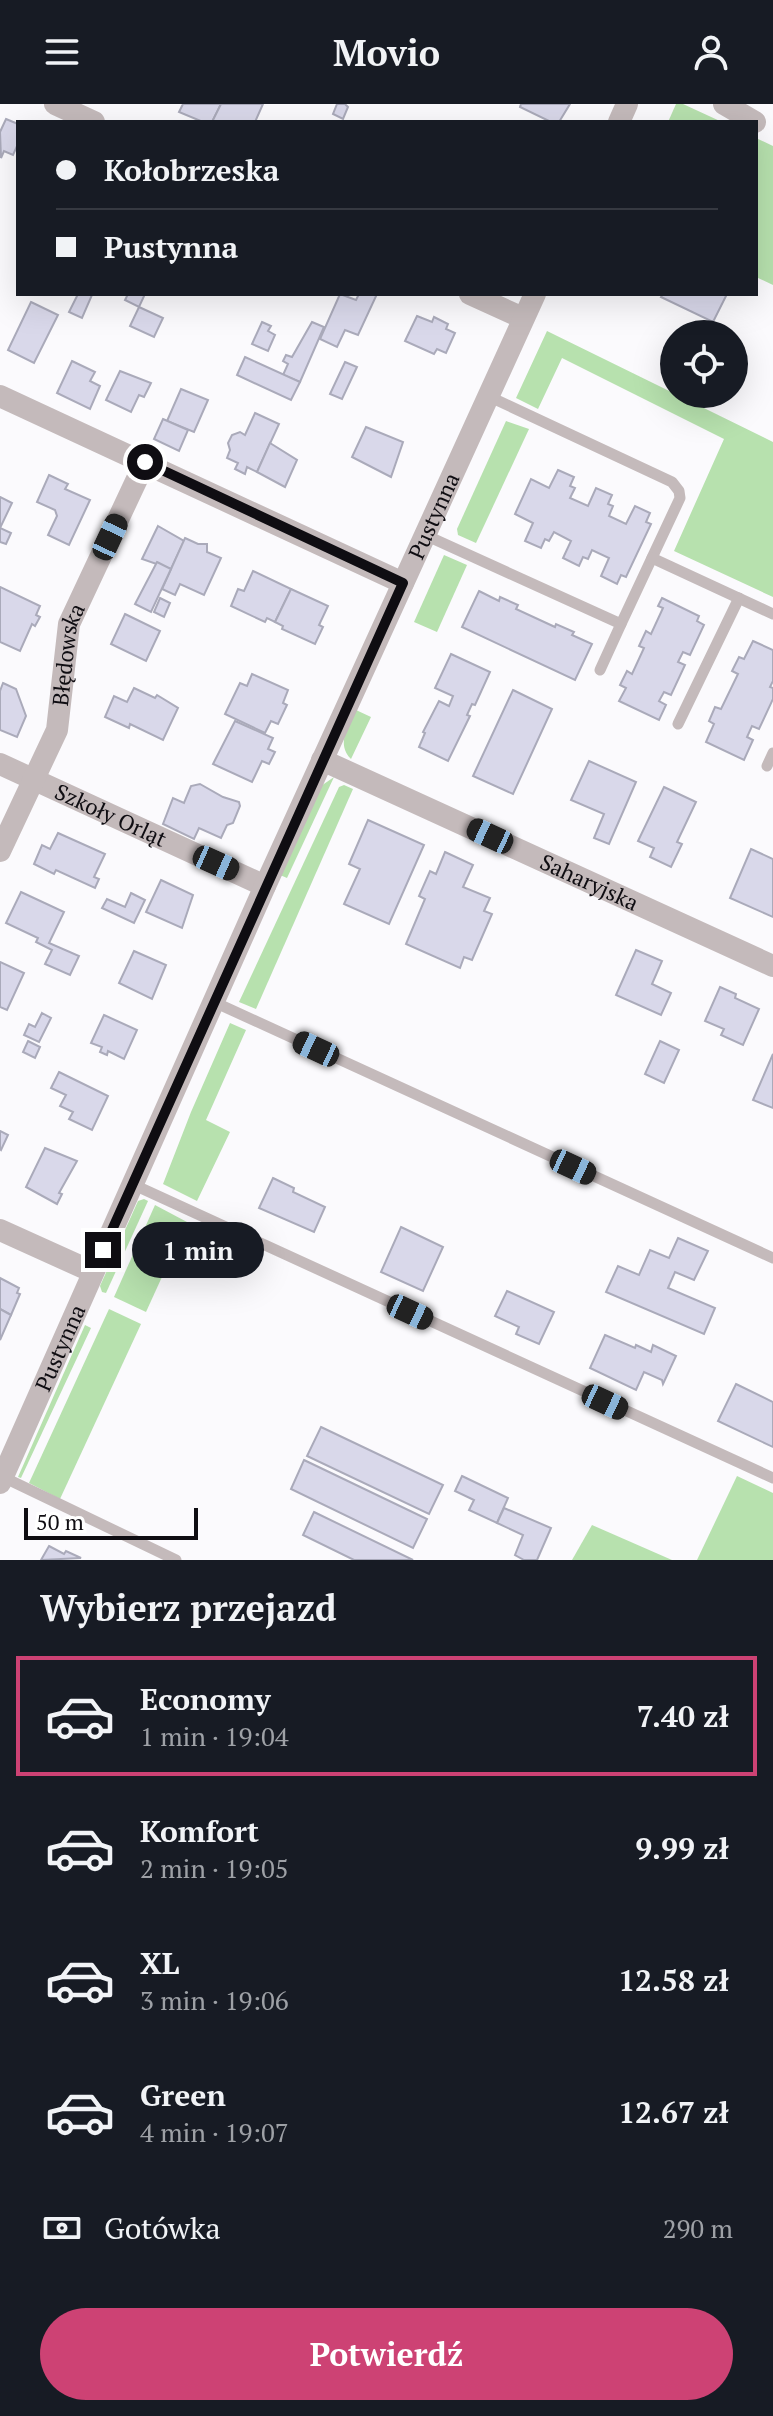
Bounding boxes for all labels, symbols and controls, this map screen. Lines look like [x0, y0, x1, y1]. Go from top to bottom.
text: Movio [333, 29, 440, 76]
icon: menu [40, 30, 84, 74]
icon: person [689, 30, 733, 74]
text: Kołobrzeska [104, 150, 279, 190]
text: Pustynna [104, 227, 238, 267]
map controls [660, 320, 748, 408]
button: locate [660, 320, 748, 408]
route start [127, 444, 163, 480]
street label: Pustynna [401, 468, 466, 563]
car [89, 510, 131, 564]
street label: Błędowska [45, 598, 91, 707]
street label: Szkoły Orląt [50, 776, 172, 853]
car [463, 815, 517, 857]
car [189, 842, 243, 884]
street label: Saharyjska [536, 847, 644, 917]
car [289, 1028, 343, 1070]
car [546, 1146, 600, 1188]
callout: 1 min [131, 1222, 263, 1278]
route end [85, 1232, 121, 1268]
text: 1 min [162, 1233, 234, 1267]
car [383, 1291, 437, 1333]
street label: Pustynna [28, 1300, 91, 1395]
car [578, 1381, 632, 1423]
scale bar [24, 1504, 198, 1540]
text: 50 m [36, 1507, 84, 1536]
text: Wybierz przejazd [40, 1584, 337, 1631]
text: Economy [140, 1679, 271, 1719]
icon: car [44, 1680, 116, 1752]
text: 7.40 zł [637, 1696, 729, 1736]
text: 1 min · 19:04 [140, 1719, 289, 1753]
text: Komfort [140, 1811, 259, 1851]
icon: car [44, 1812, 116, 1884]
text: 9.99 zł [635, 1828, 729, 1868]
text: 2 min · 19:05 [140, 1851, 289, 1885]
text: XL [140, 1943, 179, 1983]
icon: car [44, 1944, 116, 2016]
text: 12.58 zł [618, 1960, 729, 2000]
text: 3 min · 19:06 [140, 1983, 289, 2017]
text: Green [140, 2075, 226, 2115]
icon: car [44, 2076, 116, 2148]
text: 12.67 zł [618, 2092, 729, 2132]
text: 4 min · 19:07 [140, 2115, 289, 2149]
icon: cash [40, 2206, 84, 2250]
text: Gotówka [104, 2208, 221, 2248]
text: 290 m [663, 2211, 733, 2245]
button: Potwierdź [40, 2308, 733, 2400]

